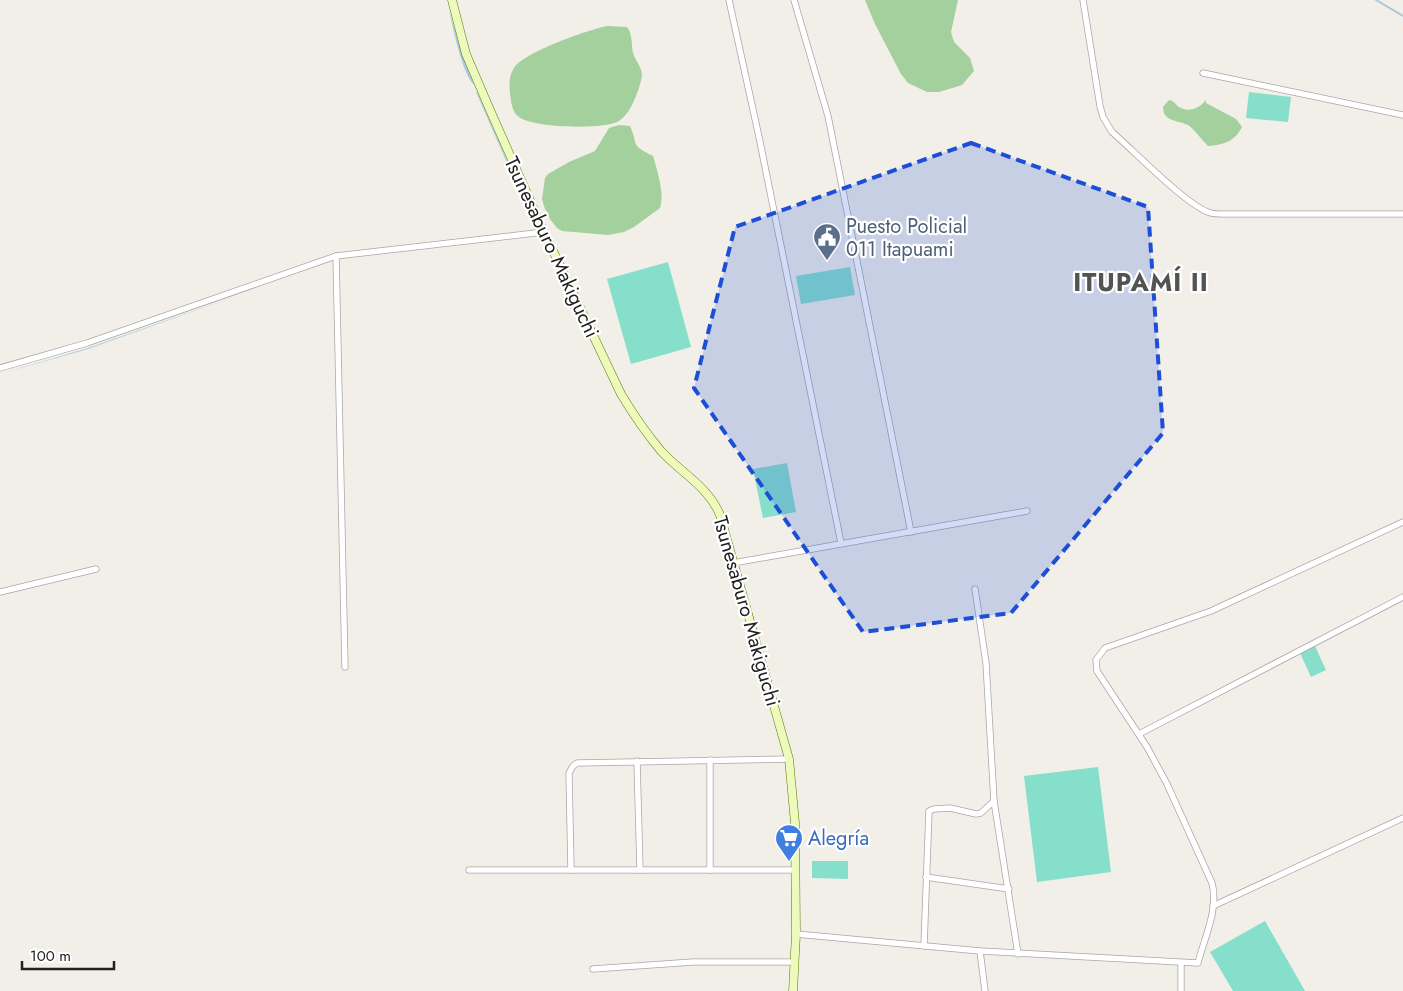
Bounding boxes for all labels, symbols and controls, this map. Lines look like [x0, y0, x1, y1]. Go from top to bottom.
street label: Tsunesaburo Makiguchi [497, 152, 606, 342]
place label: Puesto Policial 011 Itapuami [846, 212, 967, 264]
public building icon: Puesto Policial 011 Itapuami [812, 222, 842, 261]
district label: ITUPAMÍ II [1073, 264, 1209, 300]
street label: Tsunesaburo Makiguchi [705, 513, 788, 710]
supermarket icon: Alegría [774, 823, 804, 862]
place label: Alegría [808, 824, 869, 853]
scale bar [22, 938, 115, 970]
text: 100 m [30, 945, 71, 967]

